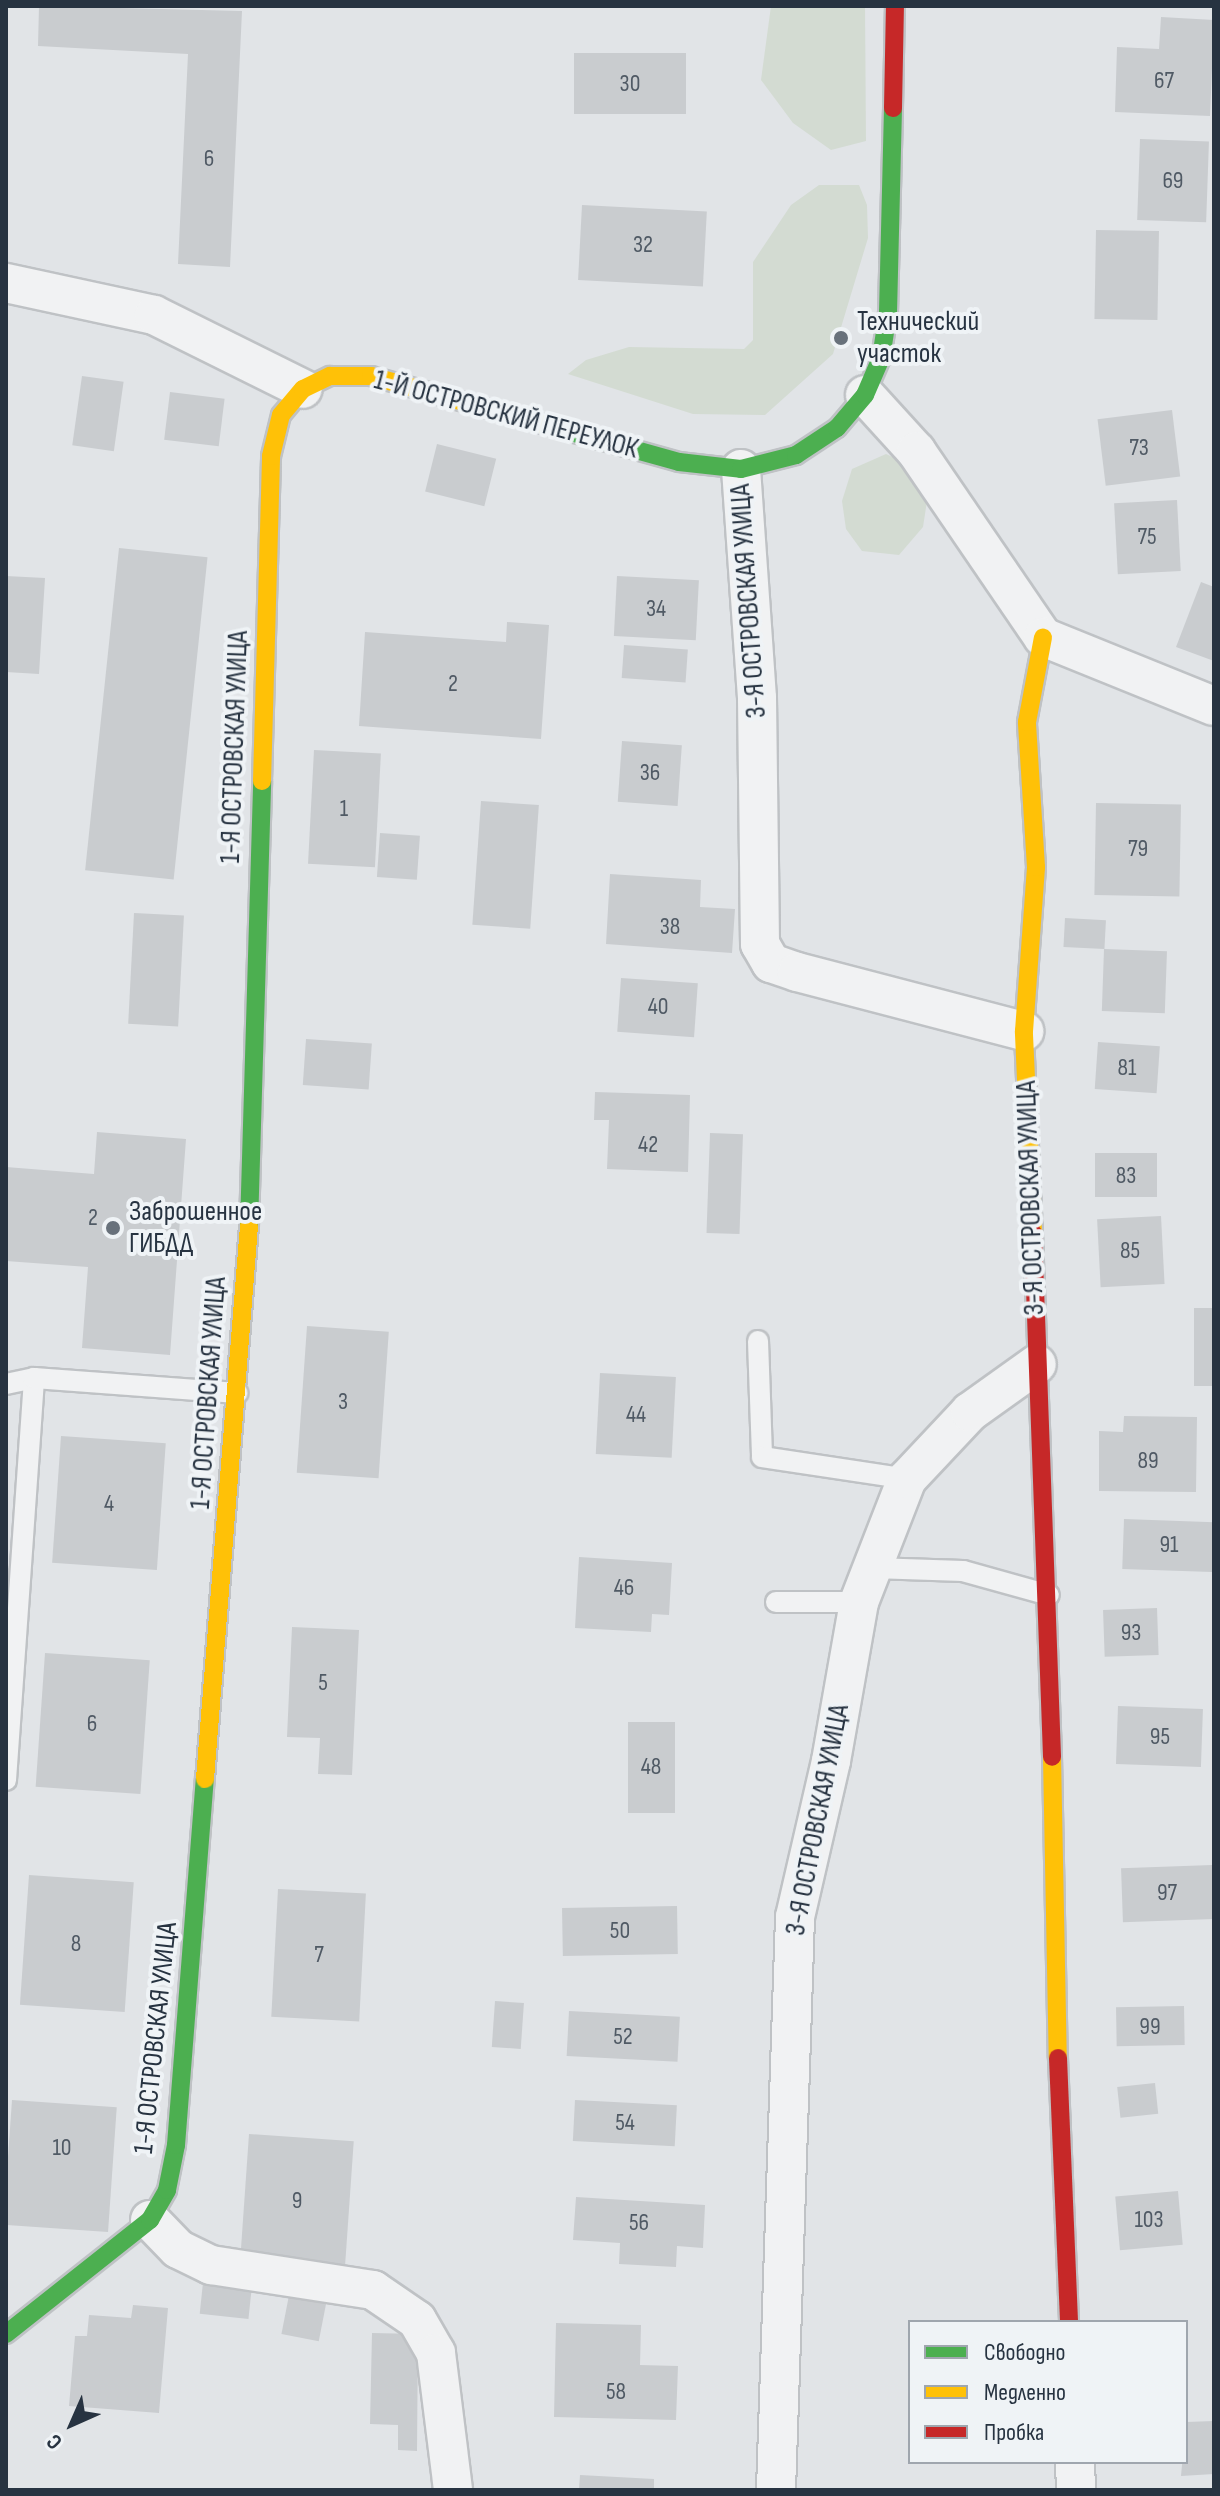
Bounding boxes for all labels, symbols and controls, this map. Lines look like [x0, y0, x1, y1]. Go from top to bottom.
house number: 67 [1154, 67, 1174, 95]
house number: 30 [620, 70, 640, 98]
house number: 6 [204, 145, 214, 173]
house number: 69 [1163, 167, 1183, 195]
house number: 32 [633, 231, 653, 259]
place label: Технический участок [857, 305, 979, 371]
marker: Технический участок [832, 329, 850, 347]
street label: 1-Й ОСТРОВСКИЙ ПЕРЕУЛОК [370, 364, 642, 466]
house number: 73 [1129, 434, 1149, 462]
street label: 3-Я ОСТРОВСКАЯ УЛИЦА [724, 483, 774, 719]
house number: 75 [1137, 523, 1157, 551]
house number: 34 [646, 595, 666, 623]
street label: 1-Я ОСТРОВСКАЯ УЛИЦА [214, 630, 256, 864]
house number: 2 [448, 670, 458, 698]
house number: 36 [640, 759, 660, 787]
house number: 1 [340, 795, 348, 823]
house number: 79 [1128, 835, 1148, 863]
house number: 38 [660, 913, 680, 941]
house number: 40 [648, 993, 668, 1021]
house number: 81 [1118, 1054, 1136, 1082]
street label: 3-Я ОСТРОВСКАЯ УЛИЦА [1010, 1080, 1052, 1316]
house number: 42 [638, 1131, 658, 1159]
house number: 83 [1116, 1162, 1136, 1190]
place label: Заброшенное ГИБДД [129, 1195, 262, 1261]
house number: 2 [88, 1204, 98, 1232]
marker: Заброшенное ГИБДД [104, 1219, 122, 1237]
house number: 85 [1120, 1237, 1140, 1265]
street label: 1-Я ОСТРОВСКАЯ УЛИЦА [184, 1276, 234, 1510]
house number: 3 [338, 1388, 348, 1416]
house number: 44 [626, 1401, 646, 1429]
house number: 89 [1137, 1447, 1159, 1475]
house number: 4 [104, 1490, 114, 1518]
house number: 91 [1159, 1531, 1179, 1559]
house number: 46 [614, 1574, 634, 1602]
house number: 93 [1121, 1619, 1141, 1647]
house number: 5 [318, 1669, 328, 1697]
street label: 3-Я ОСТРОВСКАЯ УЛИЦА [779, 1702, 857, 1938]
house number: 6 [87, 1710, 97, 1738]
house number: 95 [1150, 1723, 1170, 1751]
house number: 48 [641, 1753, 661, 1781]
house number: 97 [1157, 1879, 1177, 1907]
house number: 50 [610, 1917, 630, 1945]
street label: 1-Я ОСТРОВСКАЯ УЛИЦА [127, 1920, 185, 2156]
house number: 8 [71, 1930, 81, 1958]
house number: 7 [314, 1941, 324, 1969]
house number: 99 [1139, 2013, 1161, 2041]
house number: 52 [613, 2023, 633, 2051]
house number: 54 [615, 2109, 635, 2137]
house number: 10 [52, 2134, 72, 2162]
house number: 9 [292, 2187, 302, 2215]
house number: 103 [1134, 2206, 1164, 2234]
house number: 56 [629, 2209, 649, 2237]
legend [908, 2320, 1188, 2464]
text: Свободно [984, 2338, 1065, 2367]
house number: 58 [606, 2378, 626, 2406]
text: Медленно [984, 2378, 1066, 2407]
north arrow [32, 2384, 112, 2464]
text: Пробка [984, 2418, 1044, 2447]
text: С [41, 2428, 68, 2455]

